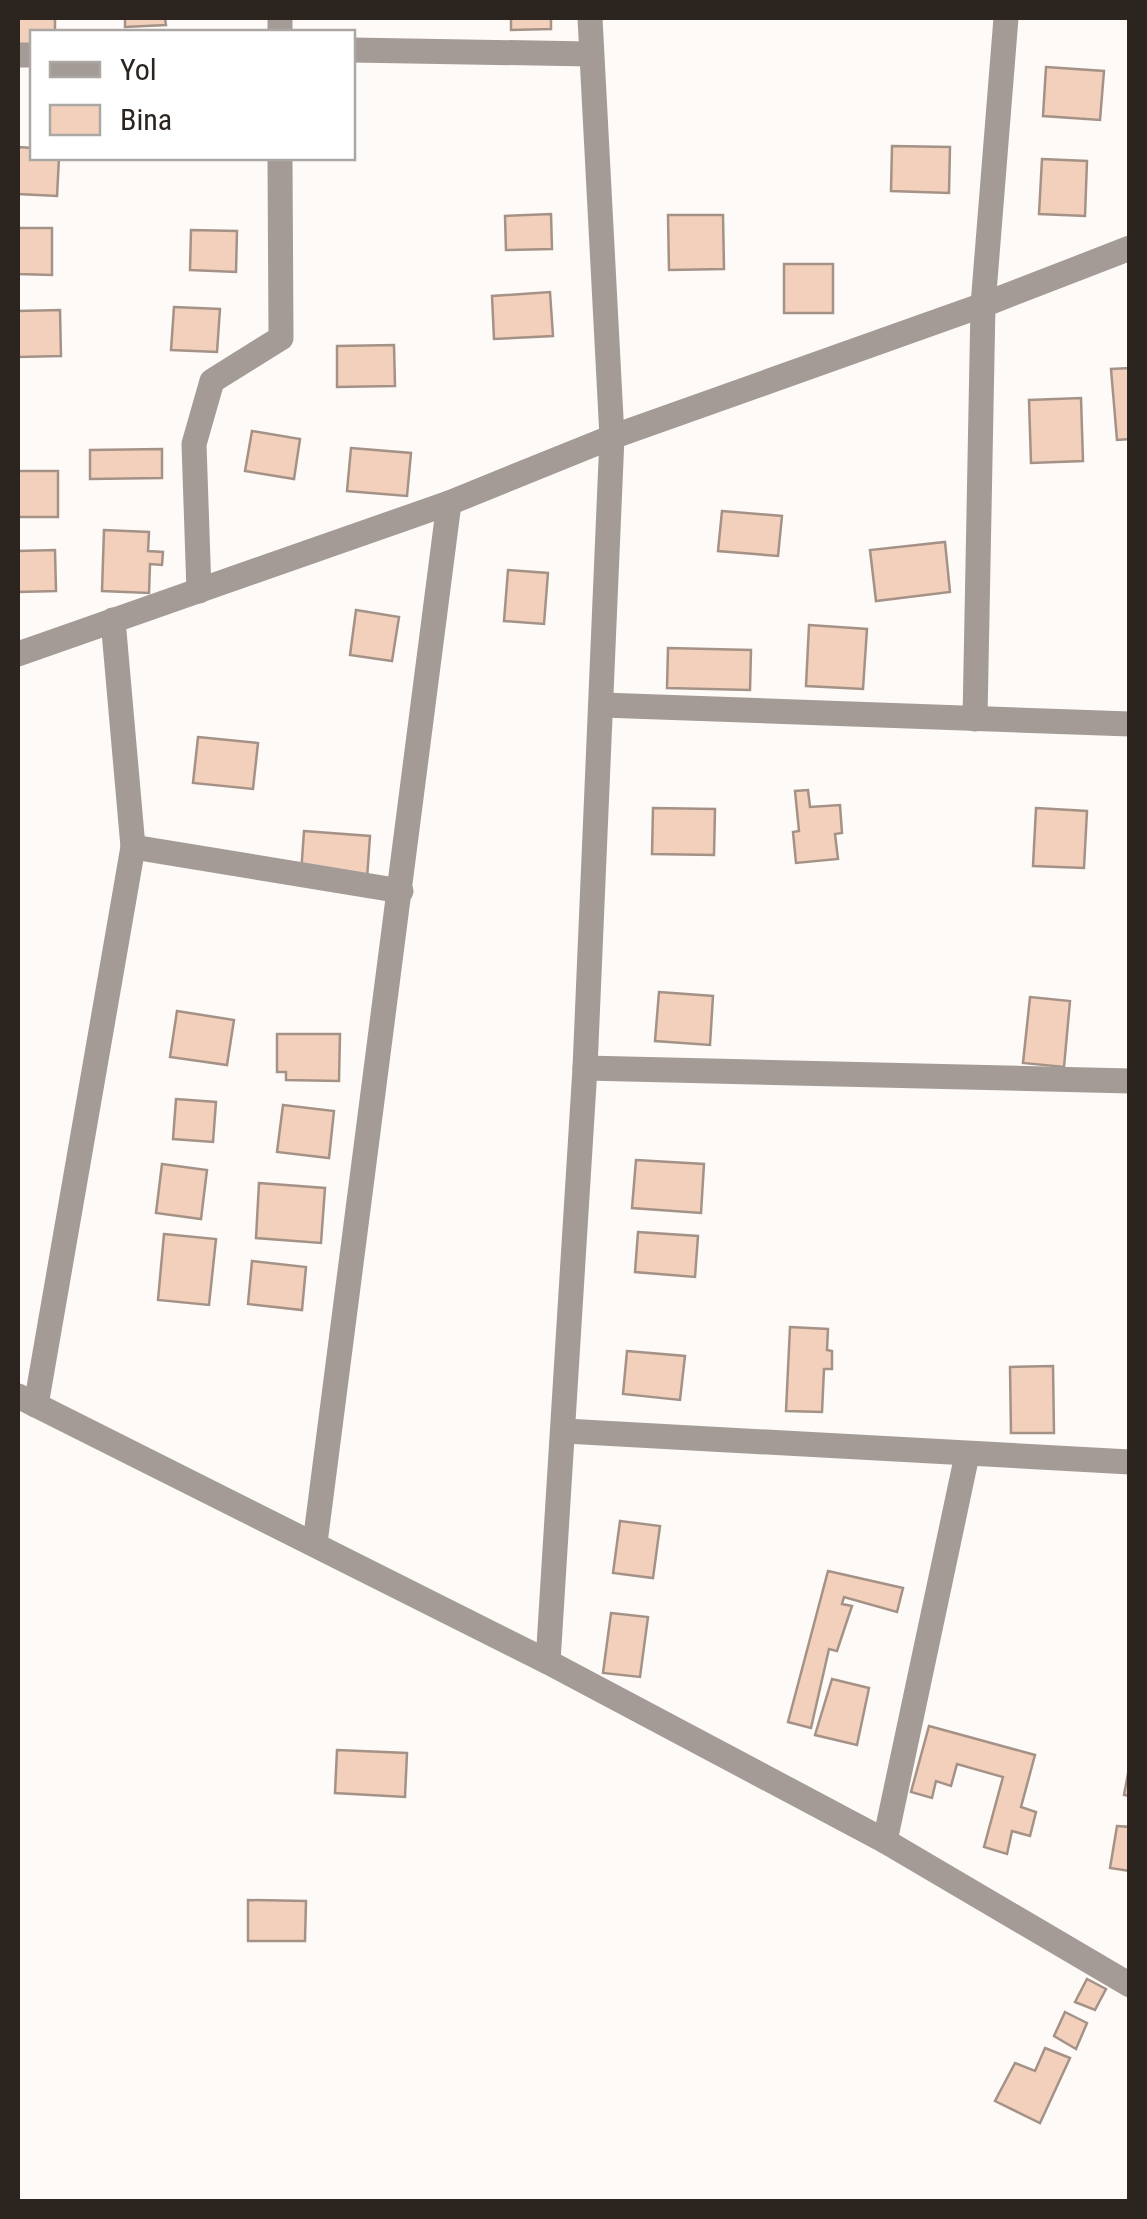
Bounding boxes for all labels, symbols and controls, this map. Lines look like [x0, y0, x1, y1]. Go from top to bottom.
legend [30, 30, 355, 160]
text: Yol [120, 52, 157, 87]
text: Bina [120, 102, 172, 137]

